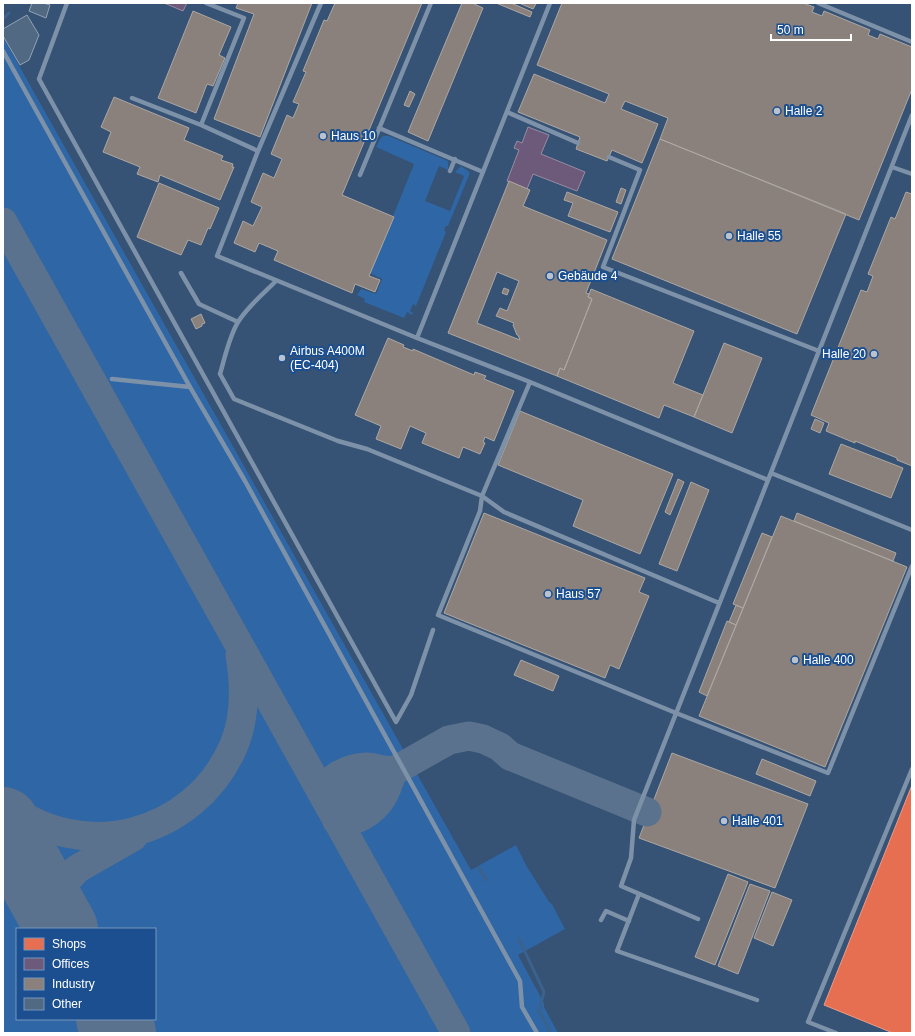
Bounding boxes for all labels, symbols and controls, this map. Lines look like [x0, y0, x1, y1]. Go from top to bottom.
scale bar [771, 16, 851, 42]
text: 50 m [777, 23, 804, 37]
place label: Halle 2 [785, 104, 823, 118]
marker: Halle 2 [772, 106, 782, 116]
place label: Haus 10 [331, 129, 376, 143]
marker: Haus 10 [318, 131, 328, 141]
place label: Halle 55 [737, 229, 781, 243]
marker: Halle 55 [724, 231, 734, 241]
place label: Gebäude 4 [558, 269, 618, 283]
marker: Gebäude 4 [545, 271, 555, 281]
place label: Airbus A400M (EC-404) [290, 344, 365, 372]
place label: Halle 20 [822, 347, 866, 361]
marker: Halle 20 [869, 349, 879, 359]
marker: Airbus A400M (EC-404) [277, 353, 287, 363]
place label: Haus 57 [556, 587, 601, 601]
marker: Haus 57 [543, 589, 553, 599]
place label: Halle 400 [803, 653, 854, 667]
marker: Halle 400 [790, 655, 800, 665]
place label: Halle 401 [732, 814, 783, 828]
marker: Halle 401 [719, 816, 729, 826]
legend [16, 928, 156, 1020]
text: Shops [52, 937, 86, 951]
text: Offices [52, 957, 89, 971]
text: Industry [52, 977, 95, 991]
text: Other [52, 997, 82, 1011]

